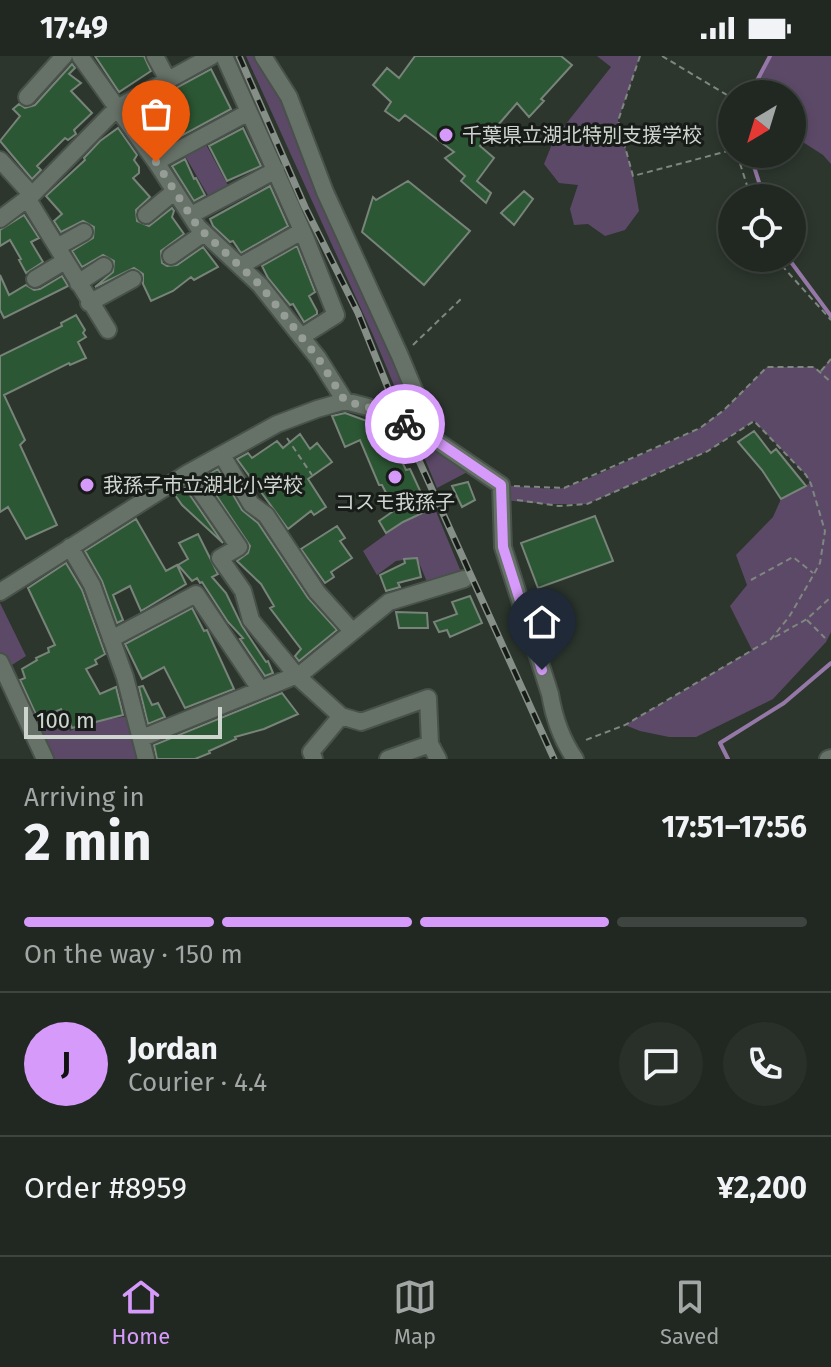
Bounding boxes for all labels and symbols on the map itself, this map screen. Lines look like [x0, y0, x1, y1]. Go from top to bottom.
pin [122, 80, 190, 162]
north arrow [718, 80, 806, 168]
place label: 千葉県立湖北特別支援学校 [462, 123, 702, 147]
marker: 千葉県立湖北特別支援学校 [437, 126, 455, 144]
courier [365, 384, 445, 464]
marker: コスモ我孫子 [386, 468, 404, 486]
place label: 我孫子市立湖北小学校 [103, 473, 303, 497]
marker: 我孫子市立湖北小学校 [78, 476, 96, 494]
place label: コスモ我孫子 [335, 490, 455, 514]
pin [508, 588, 576, 670]
scale bar [24, 703, 222, 739]

